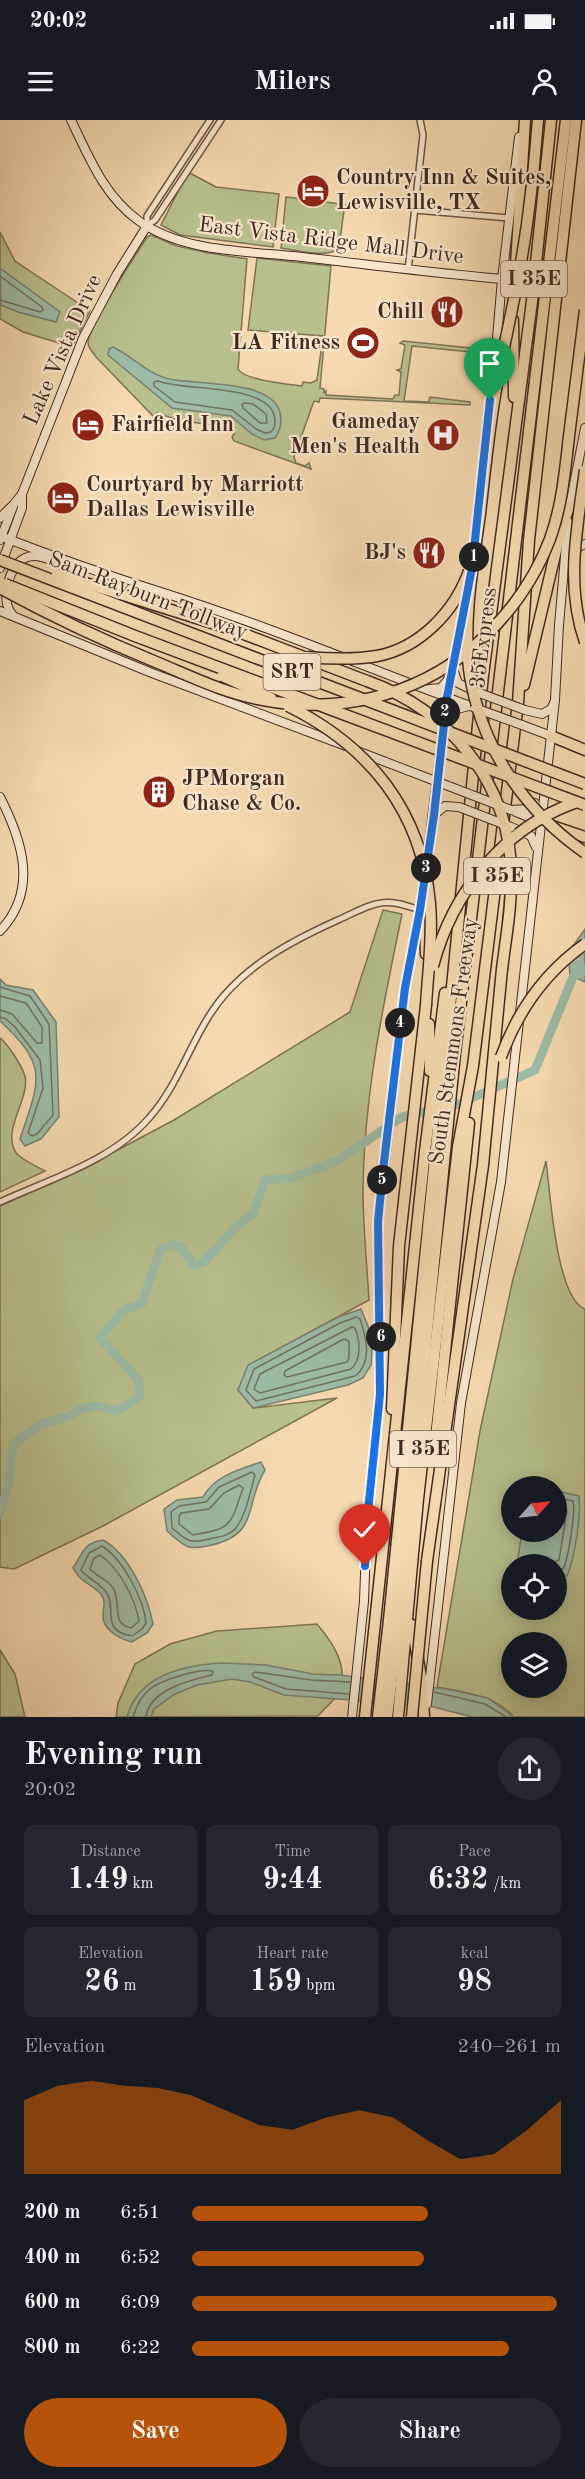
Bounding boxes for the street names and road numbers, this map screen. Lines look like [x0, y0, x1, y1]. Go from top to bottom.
street label: East Vista Ridge Mall Drive [197, 214, 465, 268]
road number: I 35E [501, 261, 567, 297]
street label: Lake Vista Drive [20, 271, 106, 429]
street label: Sam Rayburn Tollway [45, 548, 251, 644]
street label: 35Express [467, 586, 501, 690]
road number: SRT [264, 654, 320, 690]
road number: I 35E [464, 858, 530, 894]
street label: South Stemmons Freeway [426, 915, 482, 1166]
road number: I 35E [390, 1431, 456, 1467]

